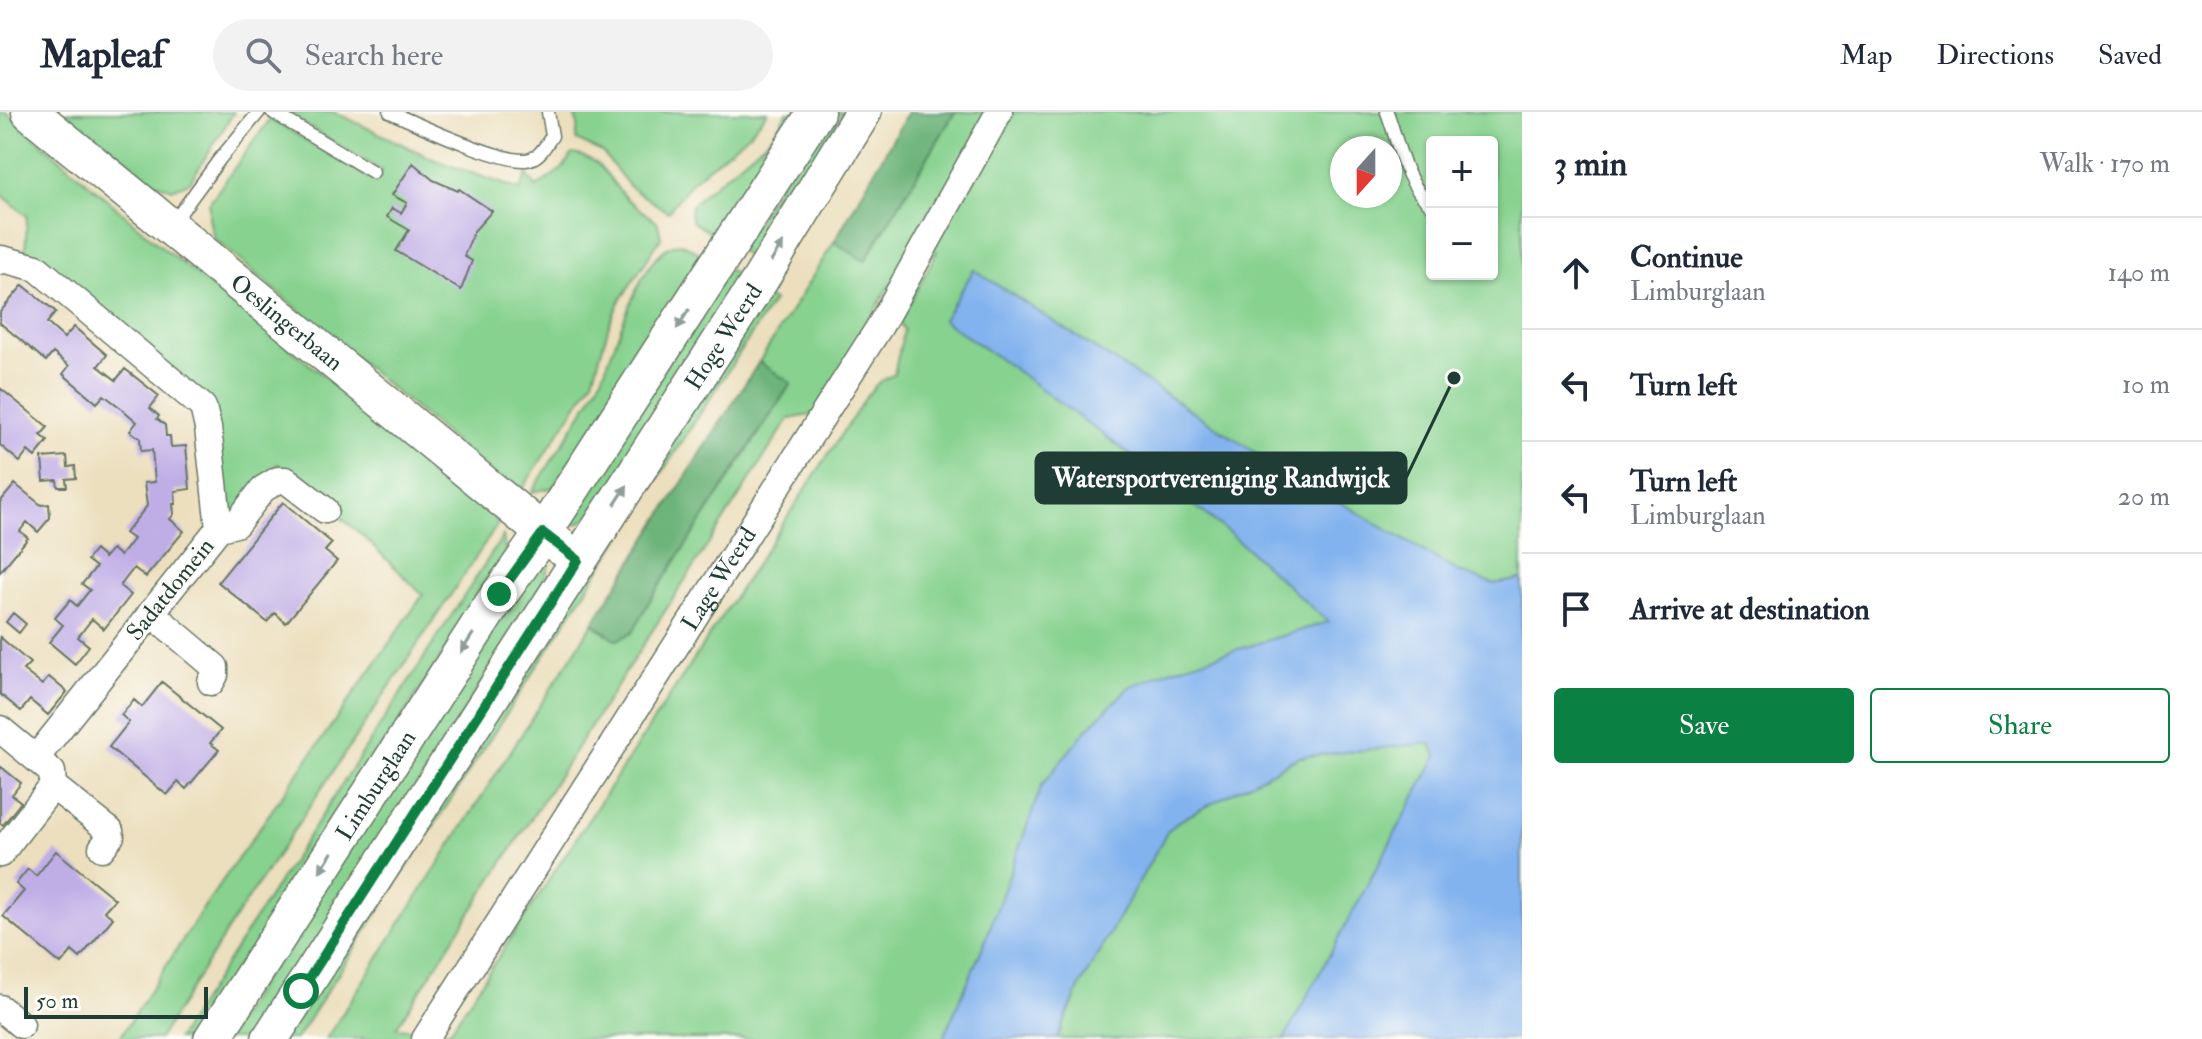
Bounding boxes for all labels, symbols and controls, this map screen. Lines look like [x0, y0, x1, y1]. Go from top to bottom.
search box [213, 19, 773, 91]
text: Mapleaf [40, 31, 165, 79]
icon: search [241, 33, 285, 77]
text: Search here [305, 37, 443, 74]
text: Map [1840, 38, 1893, 73]
text: Directions [1937, 38, 2054, 73]
text: Saved [2098, 38, 2162, 73]
north arrow [1330, 136, 1402, 208]
map controls [1426, 136, 1498, 280]
button: + [1426, 136, 1498, 208]
text: 3 min [1554, 143, 1627, 186]
text: Walk · 170 m [2040, 148, 2170, 180]
button: − [1426, 208, 1498, 280]
text: Continue [1630, 239, 1743, 276]
one-way arrow [769, 241, 784, 264]
icon: ahead [1554, 251, 1598, 295]
text: 140 m [2108, 257, 2170, 289]
street label: Oeslingerbaan [224, 267, 349, 378]
text: Limburglaan [1630, 276, 1766, 308]
street label: Hoge Weerd [678, 278, 770, 396]
one-way arrow [676, 308, 691, 329]
icon: left [1554, 363, 1598, 407]
text: Turn left [1630, 367, 1737, 404]
text: 10 m [2122, 369, 2170, 401]
callout: Watersportvereniging Randwijck [1036, 453, 1406, 503]
text: Watersportvereniging Randwijck [1051, 463, 1390, 496]
text: Turn left [1630, 463, 1737, 500]
icon: left [1554, 475, 1598, 519]
text: 20 m [2118, 481, 2170, 513]
one-way arrow [613, 484, 628, 505]
text: Limburglaan [1630, 500, 1766, 532]
street label: Lage Weerd [675, 521, 764, 637]
street label: Sadatdomein [120, 532, 221, 647]
route end [481, 576, 517, 612]
icon: arrive [1554, 587, 1598, 631]
text: Arrive at destination [1630, 591, 1870, 628]
one-way arrow [461, 632, 475, 654]
button: Save [1554, 688, 1854, 763]
button: Share [1870, 688, 2170, 763]
street label: Limburglaan [329, 724, 423, 847]
one-way arrow [319, 851, 334, 872]
route start [283, 973, 319, 1009]
scale bar [24, 983, 208, 1019]
text: 50 m [36, 987, 78, 1015]

